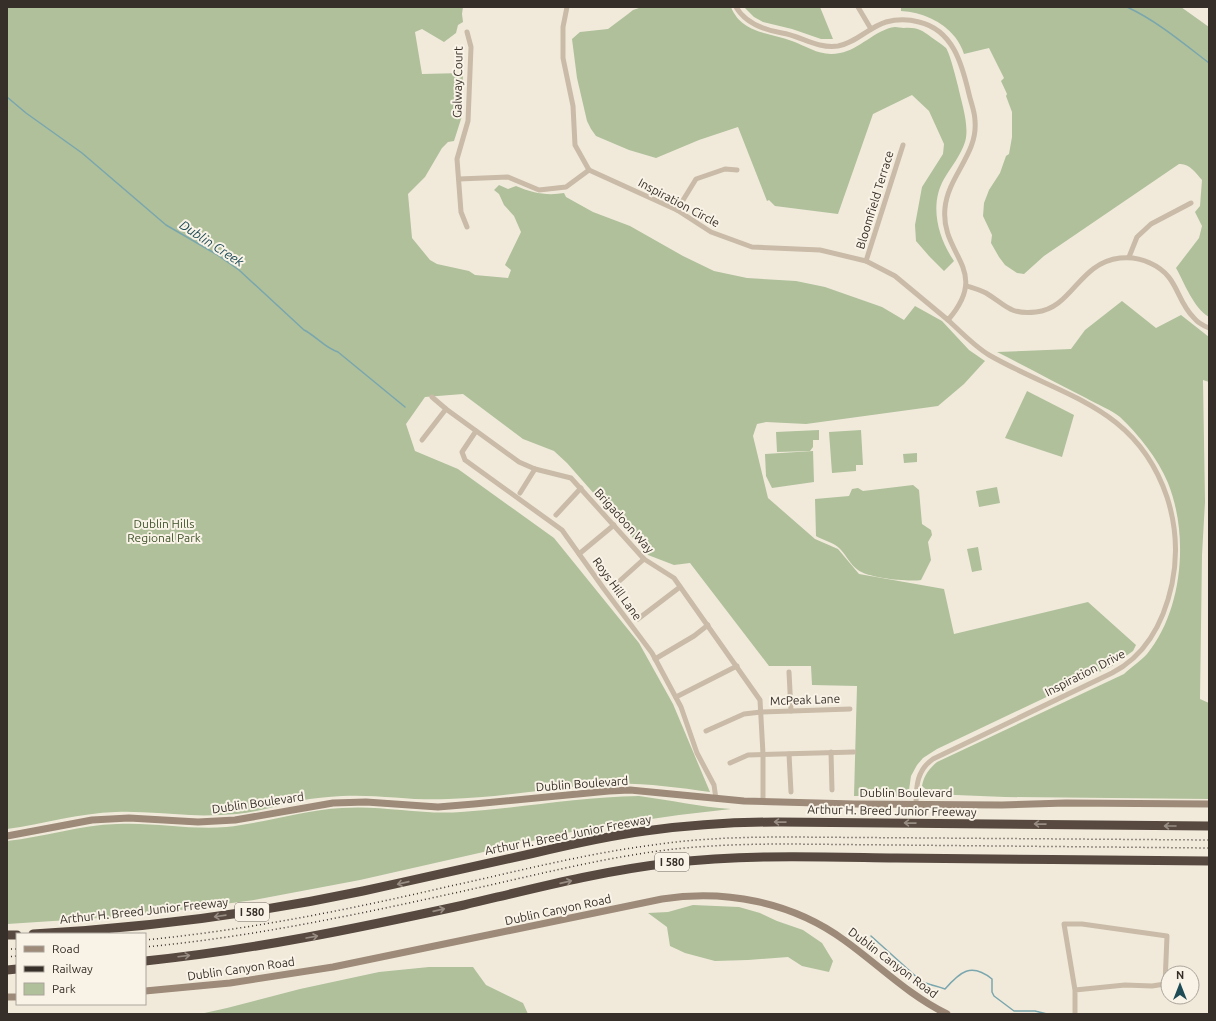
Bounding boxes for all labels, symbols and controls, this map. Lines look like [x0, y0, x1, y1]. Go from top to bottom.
street label: Galway Court [450, 46, 465, 118]
street label: Bloomfield Terrace [853, 149, 896, 251]
street label: Inspiration Circle [636, 176, 722, 229]
water label: Dublin Creek [177, 217, 247, 269]
street label: Brigadoon Way [592, 486, 657, 555]
park label: Dublin Hills Regional Park [127, 517, 201, 544]
street label: Roys Hill Lane [590, 555, 644, 623]
street label: Inspiration Drive [1042, 647, 1127, 698]
street label: McPeak Lane [770, 692, 840, 707]
street label: Dublin Boulevard [535, 774, 629, 793]
street label: Dublin Boulevard [860, 786, 952, 799]
street label: Dublin Boulevard [211, 790, 305, 815]
street label: Arthur H. Breed Junior Freeway [807, 803, 977, 818]
street label: Arthur H. Breed Junior Freeway [484, 812, 652, 857]
one-way arrow [774, 818, 787, 826]
one-way arrow [904, 819, 917, 827]
one-way arrow [1034, 820, 1047, 828]
one-way arrow [1164, 822, 1177, 829]
road number: I 580 [655, 853, 689, 871]
one-way arrow [559, 877, 572, 885]
one-way arrow [397, 879, 410, 887]
street label: Dublin Canyon Road [504, 892, 612, 927]
street label: Arthur H. Breed Junior Freeway [59, 895, 229, 926]
road number: I 580 [235, 903, 269, 921]
one-way arrow [433, 906, 446, 913]
one-way arrow [214, 912, 227, 920]
street label: Dublin Canyon Road [846, 925, 940, 1000]
legend [16, 933, 146, 1005]
one-way arrow [305, 933, 318, 941]
text: Road [52, 942, 80, 955]
one-way arrow [177, 952, 190, 960]
street label: Dublin Canyon Road [186, 955, 295, 982]
text: Railway [52, 962, 93, 975]
north arrow [1160, 965, 1200, 1005]
text: N [1176, 969, 1184, 981]
text: Park [52, 982, 76, 995]

